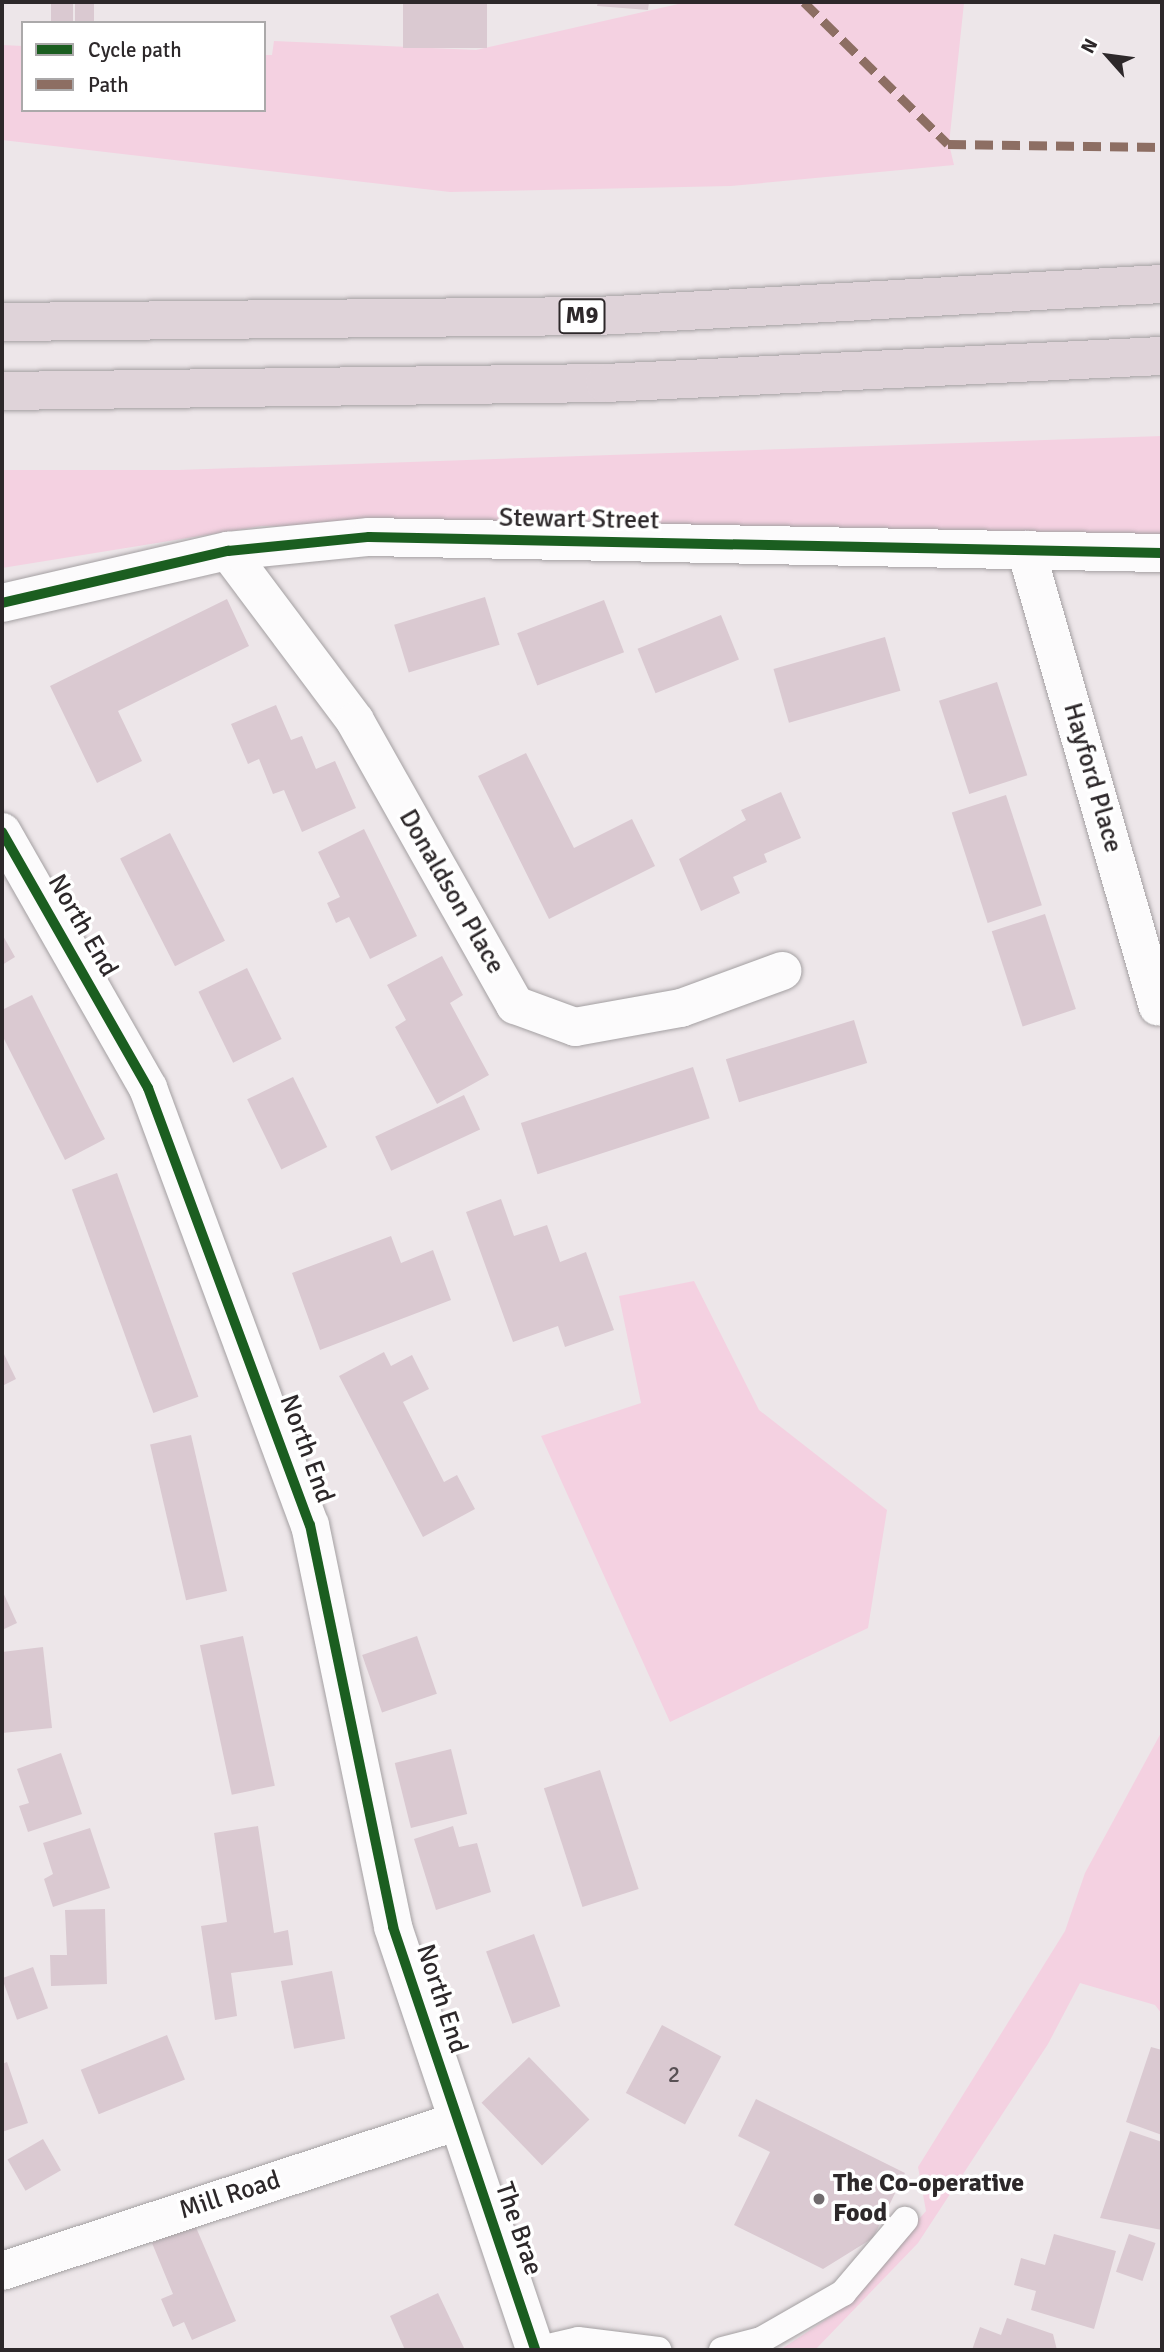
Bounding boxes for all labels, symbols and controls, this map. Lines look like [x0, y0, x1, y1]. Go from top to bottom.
legend [21, 21, 266, 112]
north arrow [1073, 21, 1143, 91]
text: N [1076, 35, 1103, 58]
text: Cycle path [88, 37, 182, 63]
text: Path [88, 72, 129, 98]
road number: M9 [558, 296, 606, 337]
street label: Stewart Street [499, 503, 659, 537]
street label: Hayford Place [1056, 700, 1128, 856]
street label: Donaldson Place [391, 804, 511, 980]
street label: North End [40, 869, 124, 983]
street label: North End [272, 1391, 340, 1507]
street label: North End [409, 1940, 473, 2058]
house number: 2 [668, 2061, 680, 2089]
street label: Mill Road [176, 2165, 284, 2227]
place label: The Co-operative Food [833, 2168, 1024, 2230]
street label: The Brae [488, 2178, 548, 2280]
marker: The Co-operative Food [811, 2191, 827, 2207]

